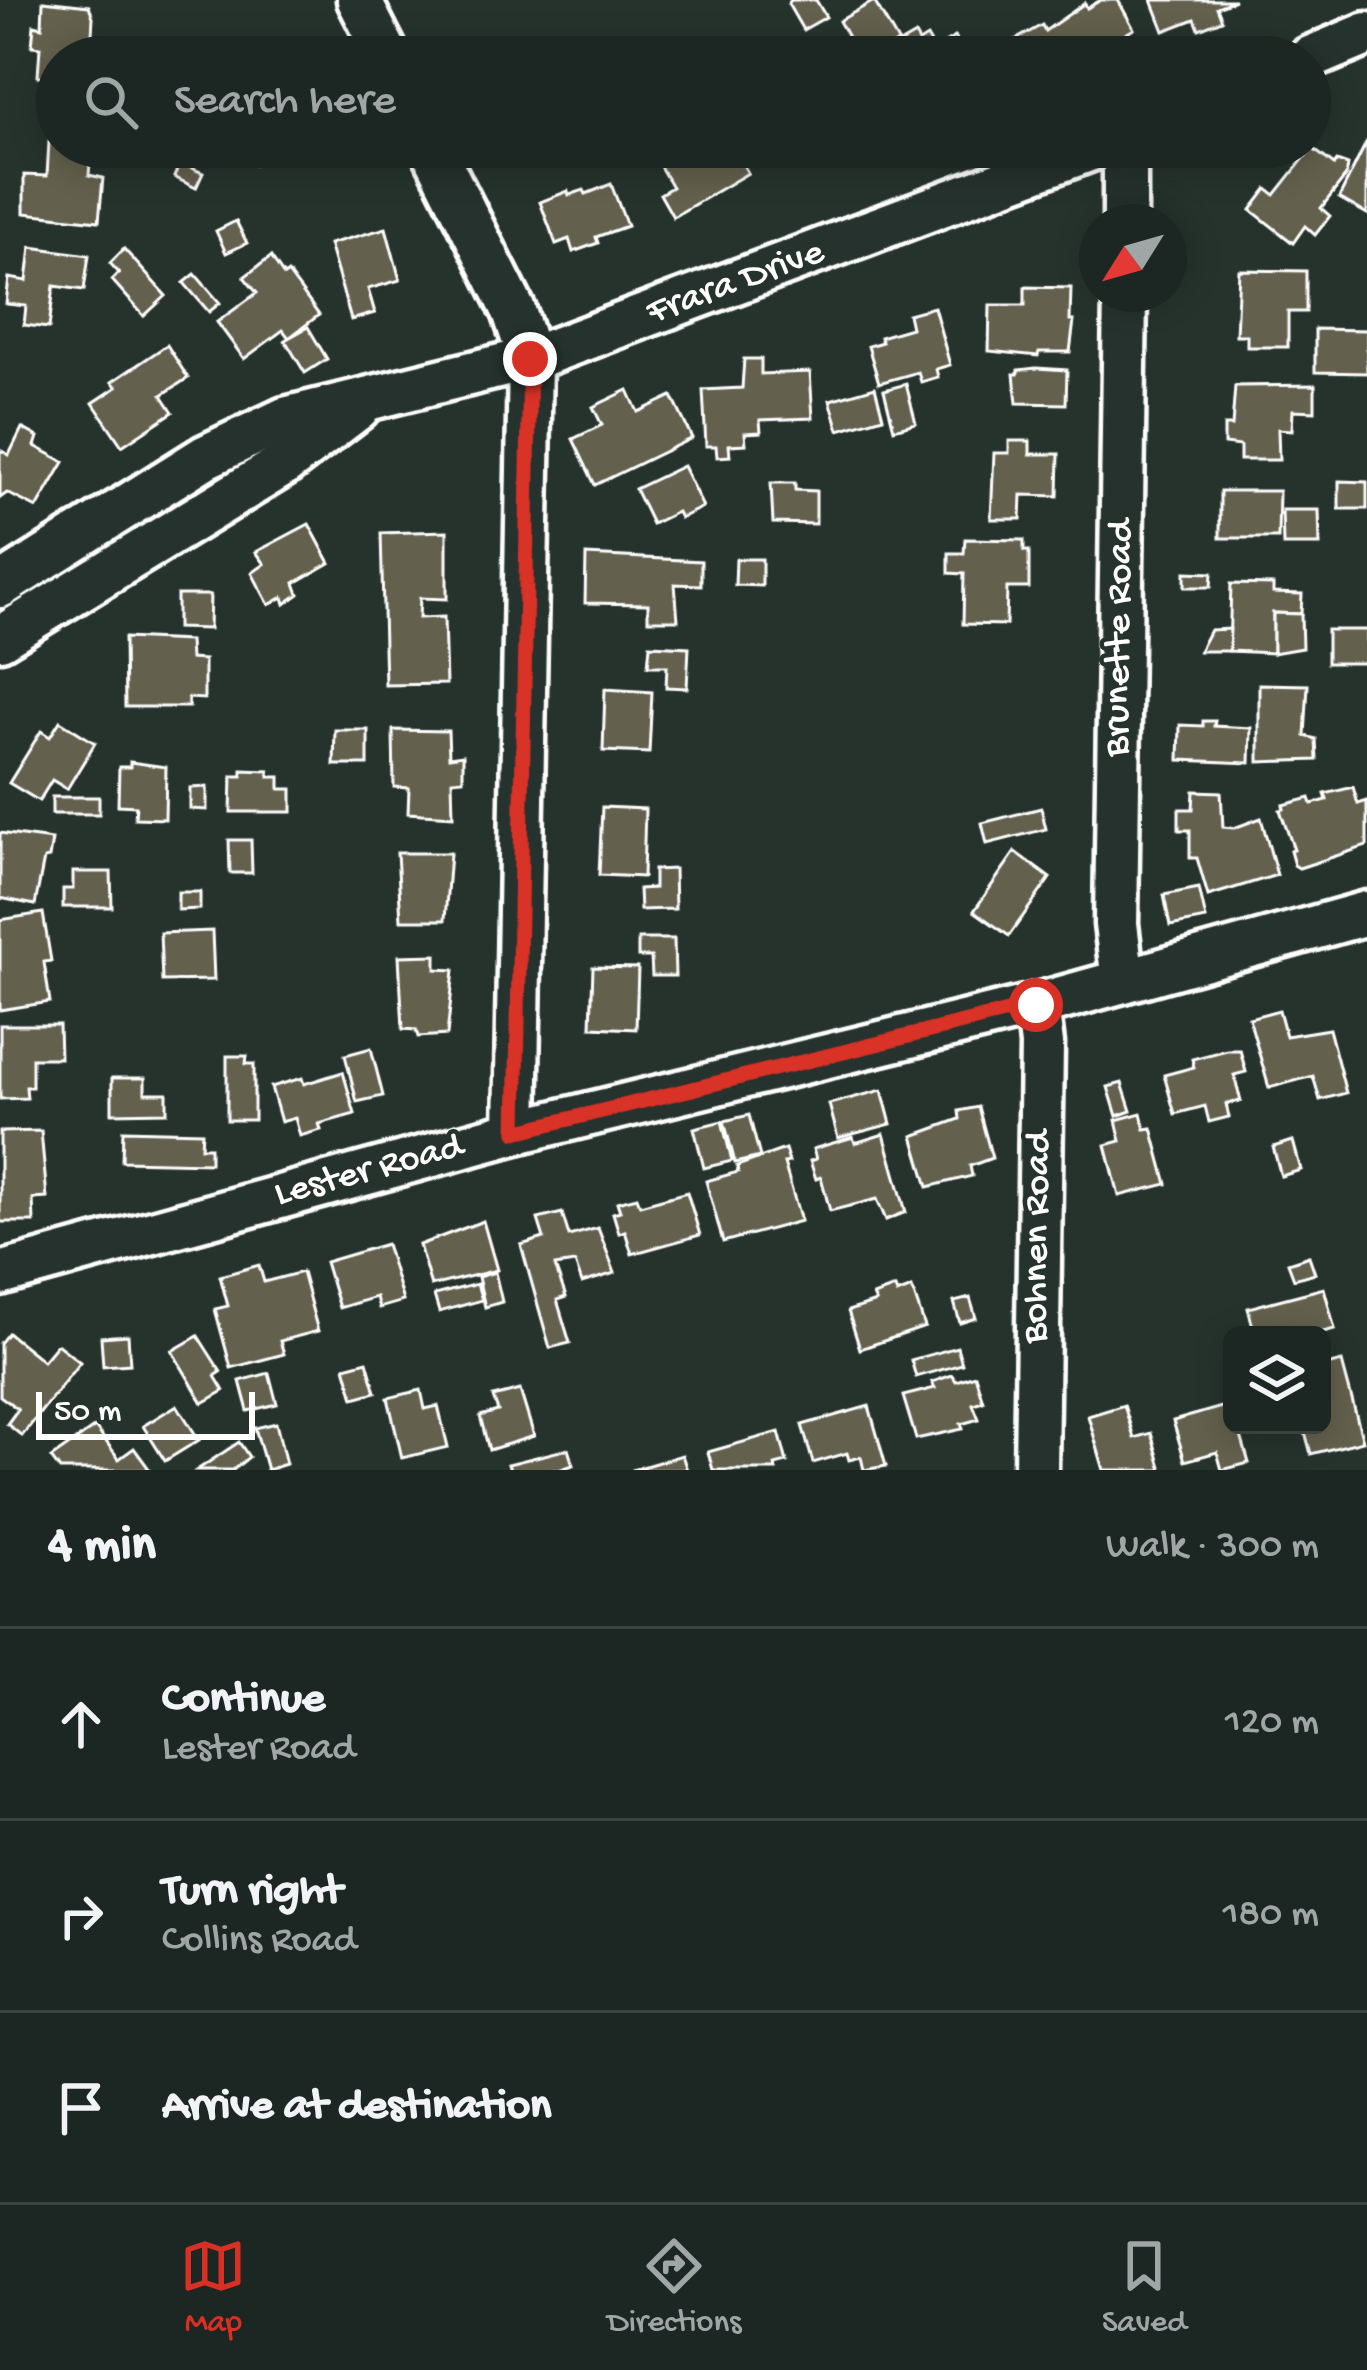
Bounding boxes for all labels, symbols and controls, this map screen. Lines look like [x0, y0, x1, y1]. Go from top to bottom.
search box [36, 36, 1331, 168]
icon: search [78, 69, 144, 135]
text: Search here [174, 76, 396, 129]
north arrow [1079, 204, 1187, 312]
street label: Frara Drive [640, 230, 832, 338]
route end [503, 332, 557, 386]
street label: Brunette Road [1096, 516, 1146, 758]
route start [1009, 978, 1063, 1032]
street label: Lester Road [270, 1124, 471, 1219]
street label: Bohnen Road [1014, 1127, 1064, 1345]
map controls [1223, 1326, 1331, 1434]
button: layers [1223, 1326, 1331, 1434]
scale bar [36, 1386, 255, 1439]
text: 50 m [54, 1394, 121, 1432]
text: 4 min [48, 1518, 156, 1578]
text: Walk · 300 m [1106, 1525, 1319, 1571]
text: Continue [162, 1674, 325, 1727]
icon: ahead [48, 1691, 114, 1757]
text: 120 m [1225, 1701, 1319, 1747]
text: Lester Road [162, 1727, 355, 1773]
text: Turn right [162, 1866, 342, 1919]
icon: right [48, 1883, 114, 1949]
text: 180 m [1223, 1893, 1319, 1939]
text: Collins Road [162, 1919, 356, 1965]
icon: arrive [48, 2075, 114, 2141]
text: Arrive at destination [162, 2081, 551, 2134]
tab: Map [180, 2233, 246, 2343]
tab: Directions [607, 2233, 741, 2343]
tab: Saved [1102, 2233, 1187, 2343]

